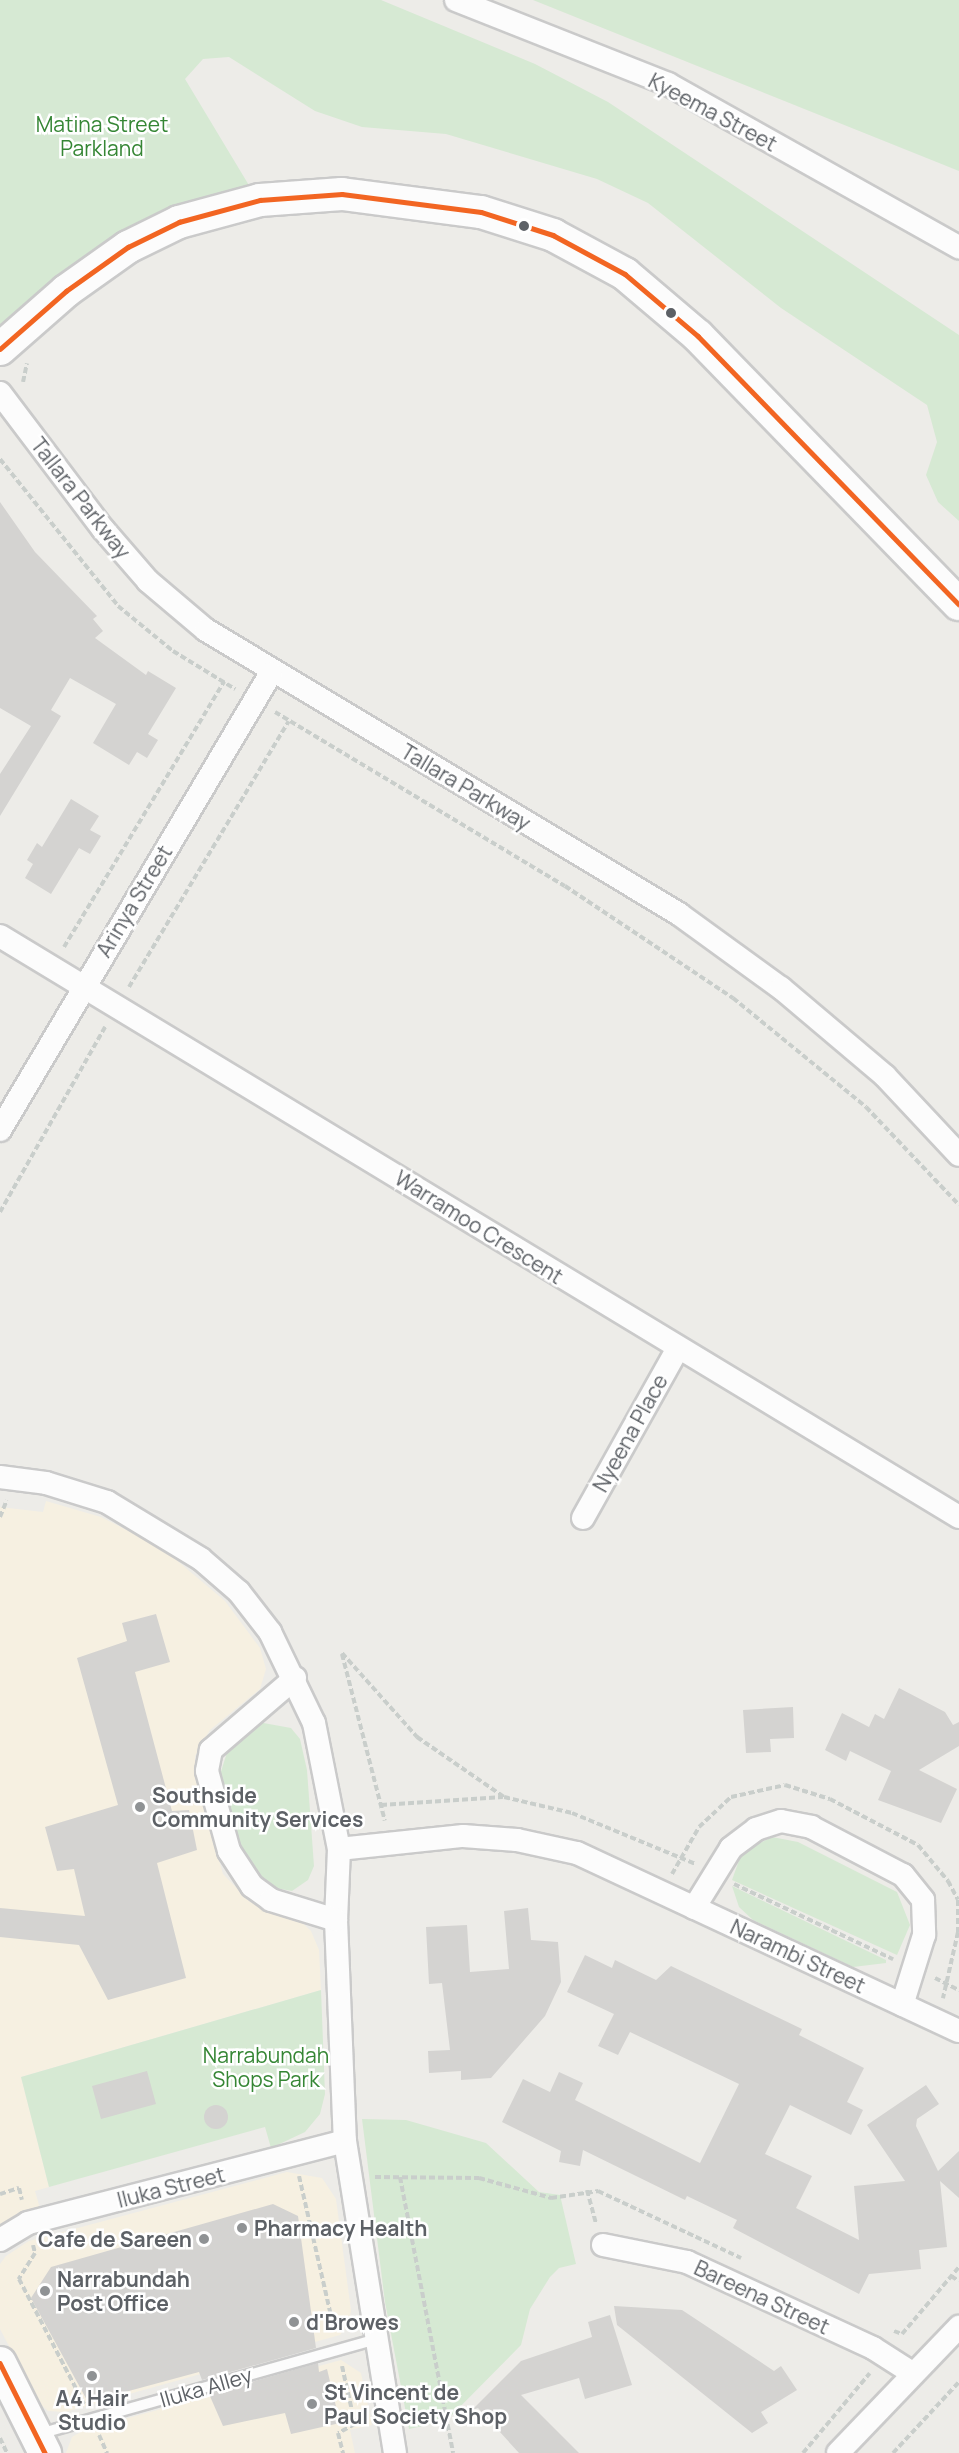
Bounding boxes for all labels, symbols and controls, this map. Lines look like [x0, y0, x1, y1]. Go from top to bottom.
street label: Kyeema Street [645, 68, 781, 156]
park label: Matina Street Parkland [36, 111, 168, 161]
unlabelled marker [518, 220, 530, 232]
unlabelled marker [665, 307, 677, 319]
street label: Tallara Parkway [26, 432, 136, 564]
street label: Tallara Parkway [397, 738, 535, 836]
street label: Arinya Street [91, 840, 177, 962]
street label: Warramoo Crescent [390, 1165, 568, 1289]
street label: Nyeena Place [587, 1370, 673, 1496]
place label: Southside Community Services [152, 1782, 363, 1832]
marker: Southside Community Services [133, 1800, 147, 1814]
street label: Narambi Street [727, 1914, 869, 1998]
park label: Narrabundah Shops Park [203, 2042, 329, 2092]
street label: Iluka Street [114, 2161, 228, 2213]
place label: Pharmacy Health [254, 2215, 427, 2241]
marker: Pharmacy Health [235, 2221, 249, 2235]
place label: Cafe de Sareen [38, 2226, 192, 2252]
marker: Cafe de Sareen [197, 2232, 211, 2246]
street label: Bareena Street [690, 2255, 834, 2339]
place label: Narrabundah Post Office [57, 2266, 190, 2316]
marker: Narrabundah Post Office [38, 2284, 52, 2298]
place label: d'Browes [306, 2309, 399, 2335]
marker: d'Browes [287, 2315, 301, 2329]
street label: Iluka Alley [157, 2362, 255, 2412]
marker: A4 Hair Studio [85, 2369, 99, 2383]
place label: St Vincent de Paul Society Shop [324, 2379, 507, 2429]
place label: A4 Hair Studio [55, 2385, 129, 2435]
marker: St Vincent de Paul Society Shop [305, 2397, 319, 2411]

